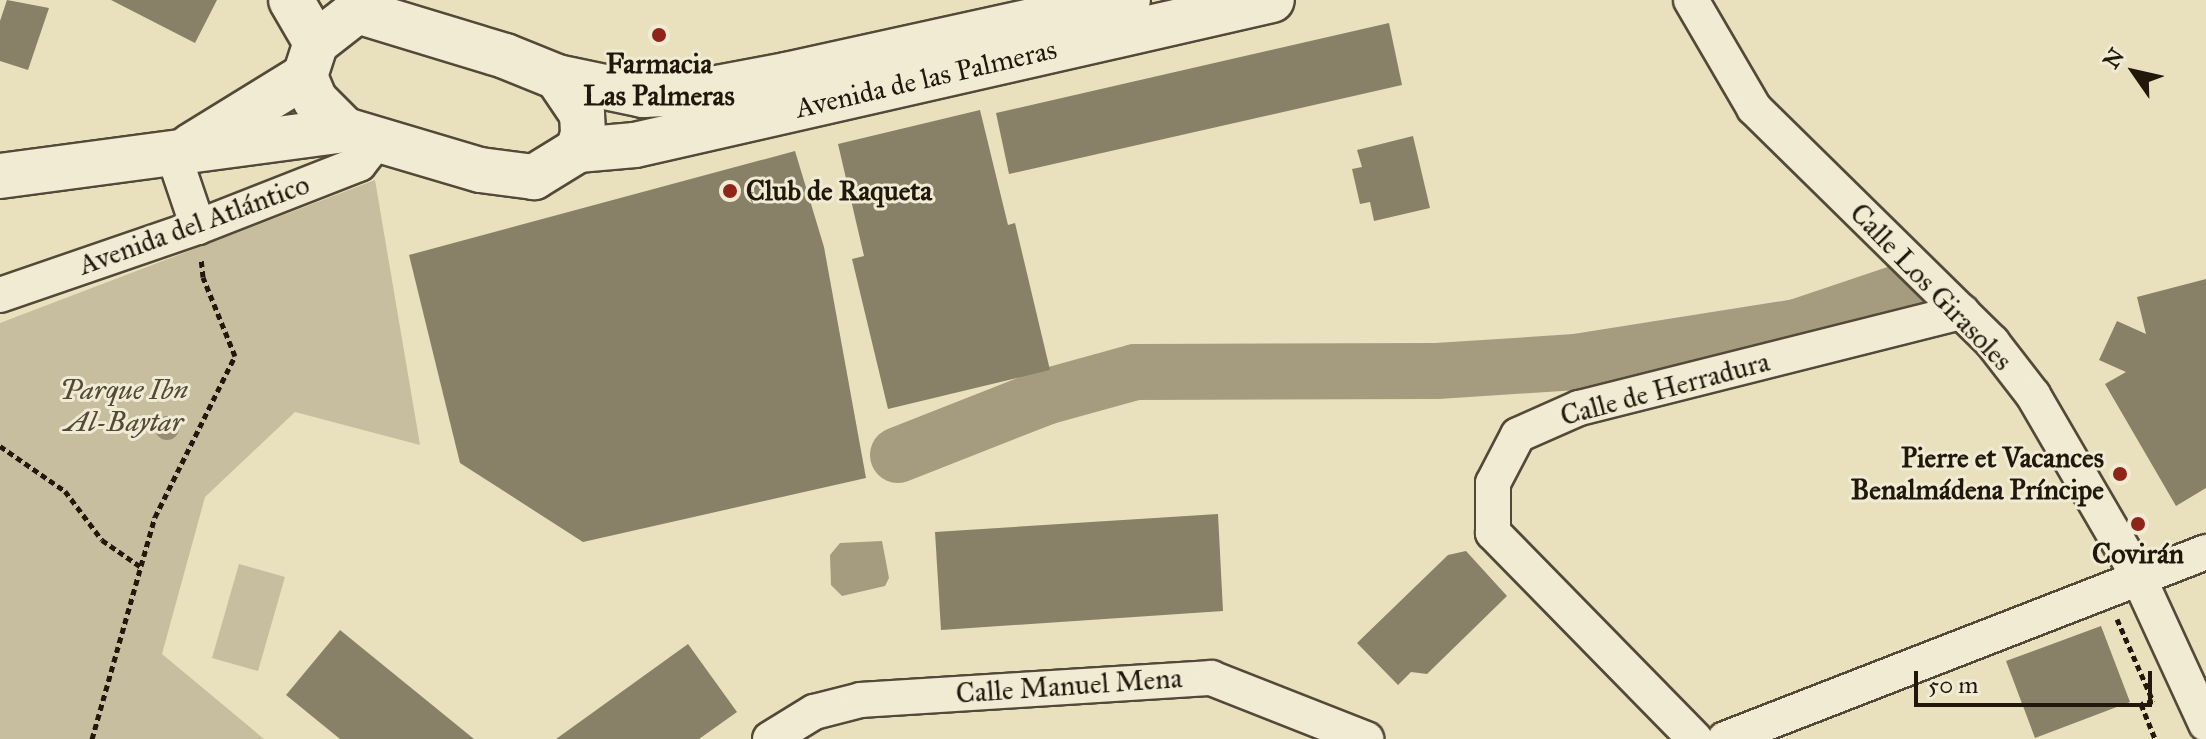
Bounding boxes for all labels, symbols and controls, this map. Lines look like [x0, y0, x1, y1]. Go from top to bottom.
marker: Farmacia Las Palmeras [650, 26, 668, 44]
north arrow [2094, 32, 2174, 112]
street label: Avenida de las Palmeras [792, 33, 1060, 125]
text: N [2097, 43, 2130, 74]
place label: Farmacia Las Palmeras [583, 47, 735, 113]
street label: Avenida del Atlántico [74, 168, 314, 282]
place label: Club de Raqueta [746, 174, 932, 208]
marker: Club de Raqueta [721, 182, 739, 200]
street label: Calle Los Girasoles [1843, 196, 2019, 378]
street label: Calle de Herradura [1557, 345, 1773, 433]
park label: Parque Ibn Al-Baytar [60, 373, 188, 439]
place label: Pierre et Vacances Benalmádena Príncipe [1851, 441, 2104, 507]
marker: Pierre et Vacances Benalmádena Príncipe [2111, 465, 2129, 483]
marker: Covirán [2129, 515, 2147, 533]
place label: Covirán [2092, 537, 2184, 571]
scale bar [1918, 655, 2156, 705]
street label: Calle Manuel Mena [955, 661, 1183, 711]
text: 50 m [1928, 670, 1978, 700]

